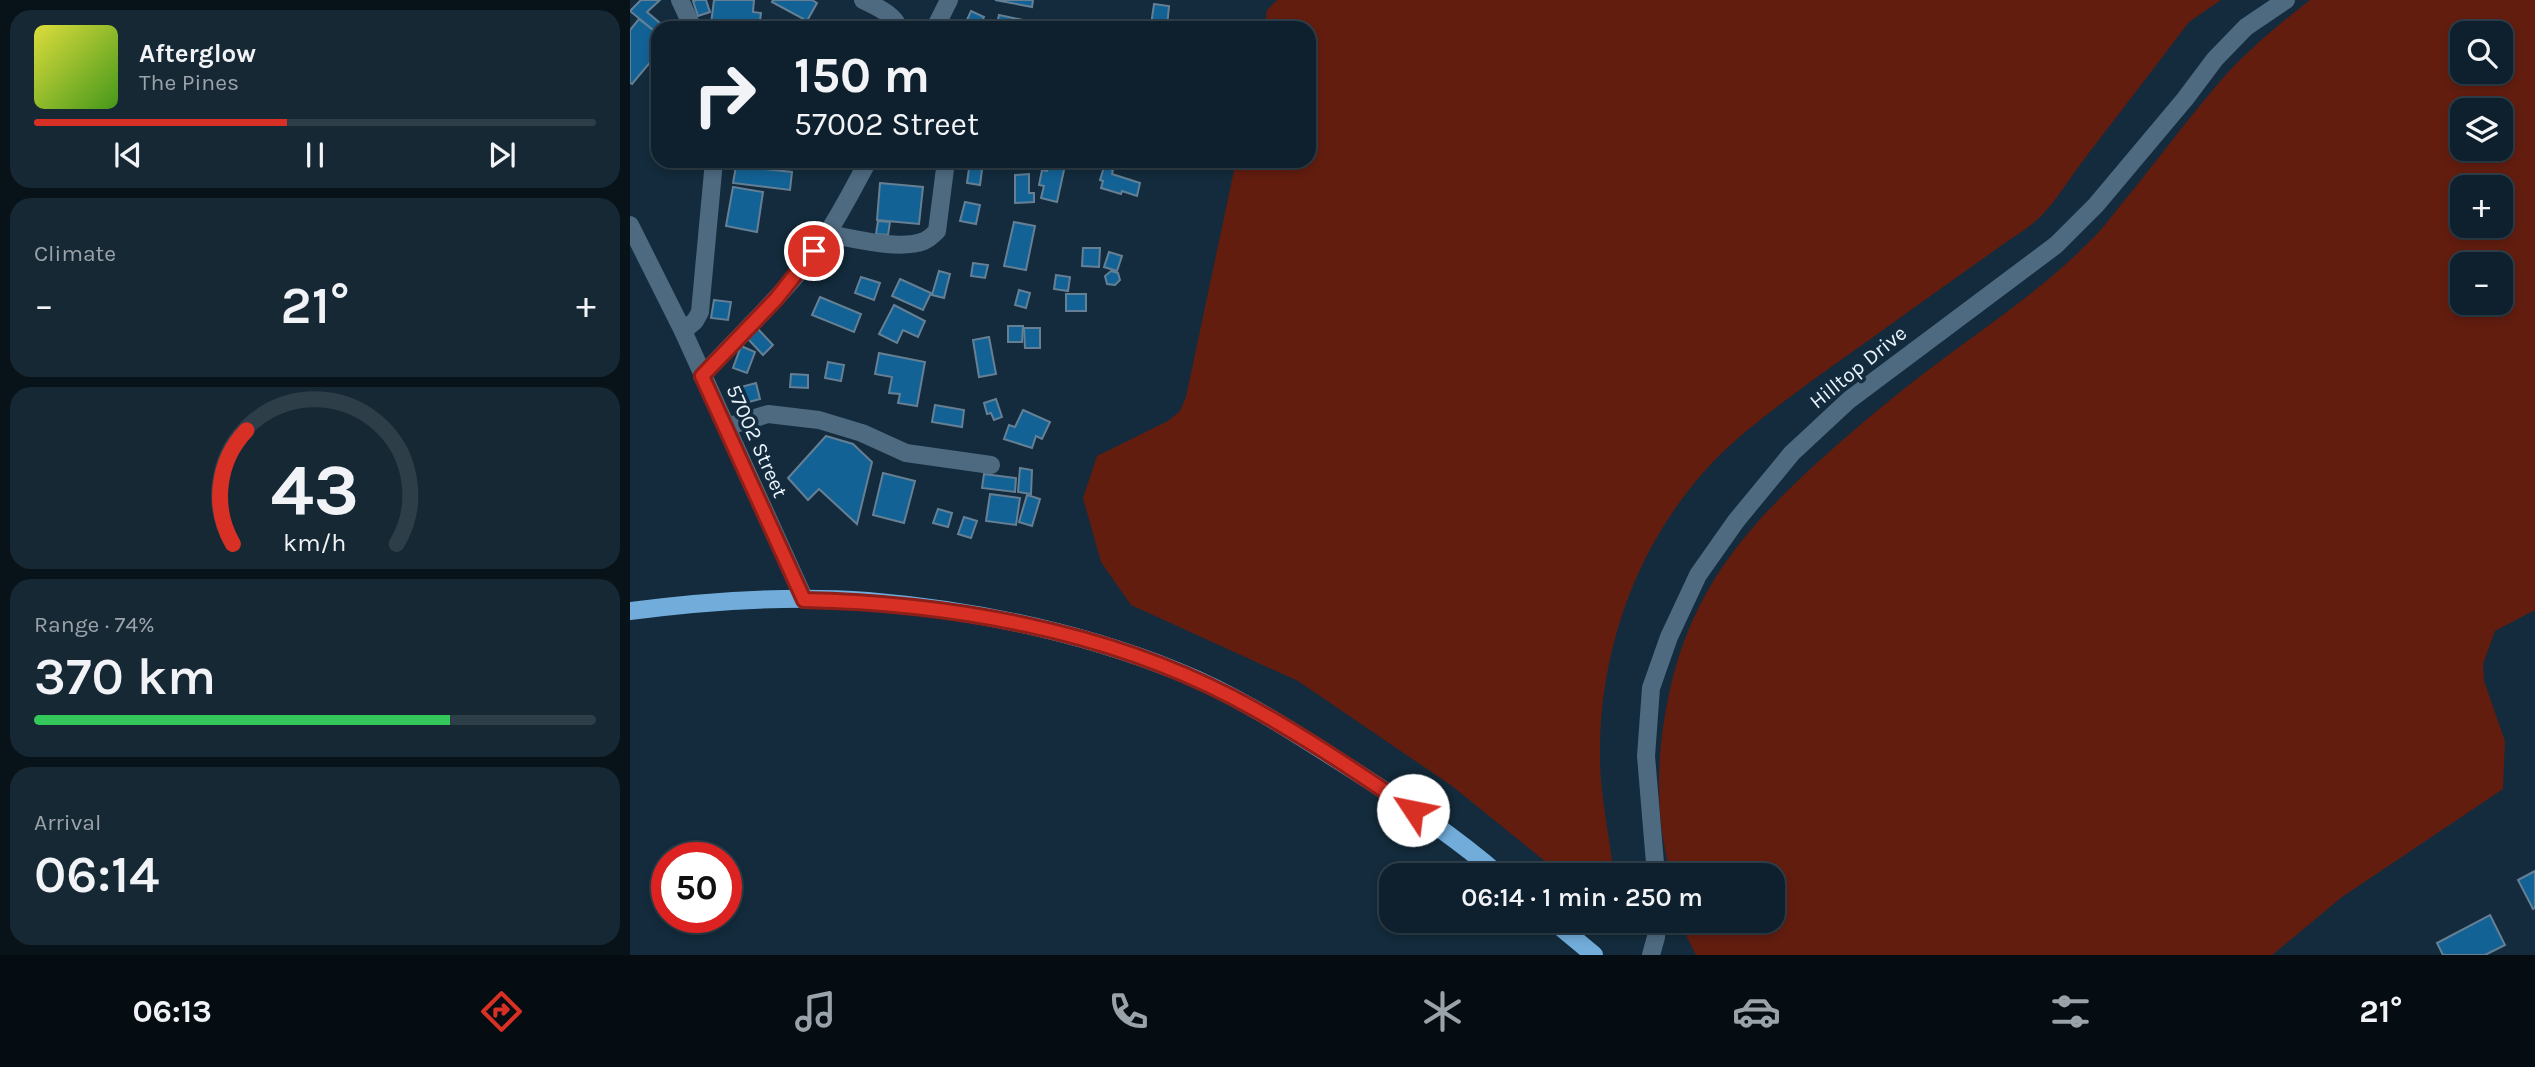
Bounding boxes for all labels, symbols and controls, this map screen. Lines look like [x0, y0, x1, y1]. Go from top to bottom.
map controls [2450, 21, 2513, 315]
button: search [2450, 21, 2513, 84]
text: Afterglow [139, 38, 256, 69]
text: 150 m [794, 47, 930, 104]
icon: right [679, 49, 770, 140]
text: The Pines [139, 69, 239, 96]
button: layers [2450, 98, 2513, 161]
text: 57002 Street [794, 106, 979, 143]
icon: previous [109, 136, 147, 174]
icon: pause [296, 136, 334, 174]
icon: next [483, 136, 521, 174]
button: + [2450, 175, 2513, 238]
pin [784, 221, 844, 281]
icon: arrive [795, 232, 833, 270]
text: Climate [34, 240, 116, 267]
button: − [2450, 252, 2513, 315]
text: 21° [281, 275, 349, 336]
text: − [34, 283, 54, 328]
text: + [576, 283, 596, 328]
street label: Hilltop Drive [1805, 321, 1911, 413]
street label: 57002 Street [721, 381, 793, 501]
text: 43 [271, 447, 359, 532]
text: km/h [283, 527, 347, 556]
text: Range · 74% [34, 611, 155, 638]
text: 370 km [34, 646, 216, 707]
position arrow [1376, 773, 1450, 847]
text: Arrival [34, 809, 101, 836]
speed limit sign: 50 [651, 842, 742, 933]
text: 06:14 [34, 844, 159, 905]
text: 06:14 · 1 min · 250 m [1461, 882, 1703, 913]
icon: directions [477, 987, 526, 1036]
icon: music [791, 987, 840, 1036]
icon: phone [1104, 987, 1153, 1036]
icon: climate [1418, 987, 1467, 1036]
icon: car [1732, 987, 1781, 1036]
icon: filters [2046, 987, 2095, 1036]
text: 06:13 [132, 993, 212, 1030]
text: 21° [2359, 993, 2403, 1030]

